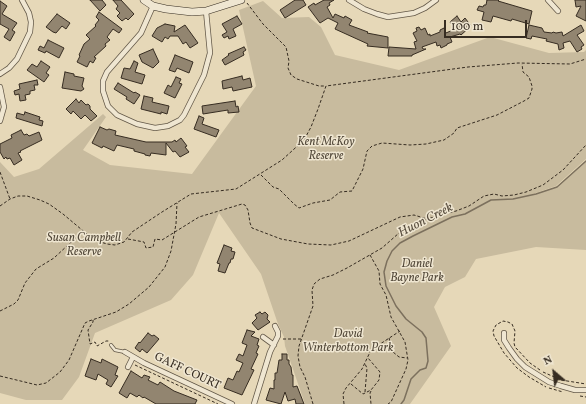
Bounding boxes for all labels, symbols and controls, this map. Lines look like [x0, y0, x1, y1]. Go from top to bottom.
scale bar [446, 12, 529, 38]
text: 100 m [451, 19, 483, 35]
park label: Kent McKoy Reserve [297, 136, 355, 164]
water label: Huon Creek [396, 201, 456, 241]
park label: Susan Campbell Reserve [47, 232, 121, 260]
park label: Daniel Bayne Park [390, 258, 444, 286]
park label: David Winterbottom Park [302, 328, 394, 356]
street label: GAFF COURT [152, 350, 222, 394]
north arrow [534, 352, 574, 392]
text: N [541, 352, 555, 369]

